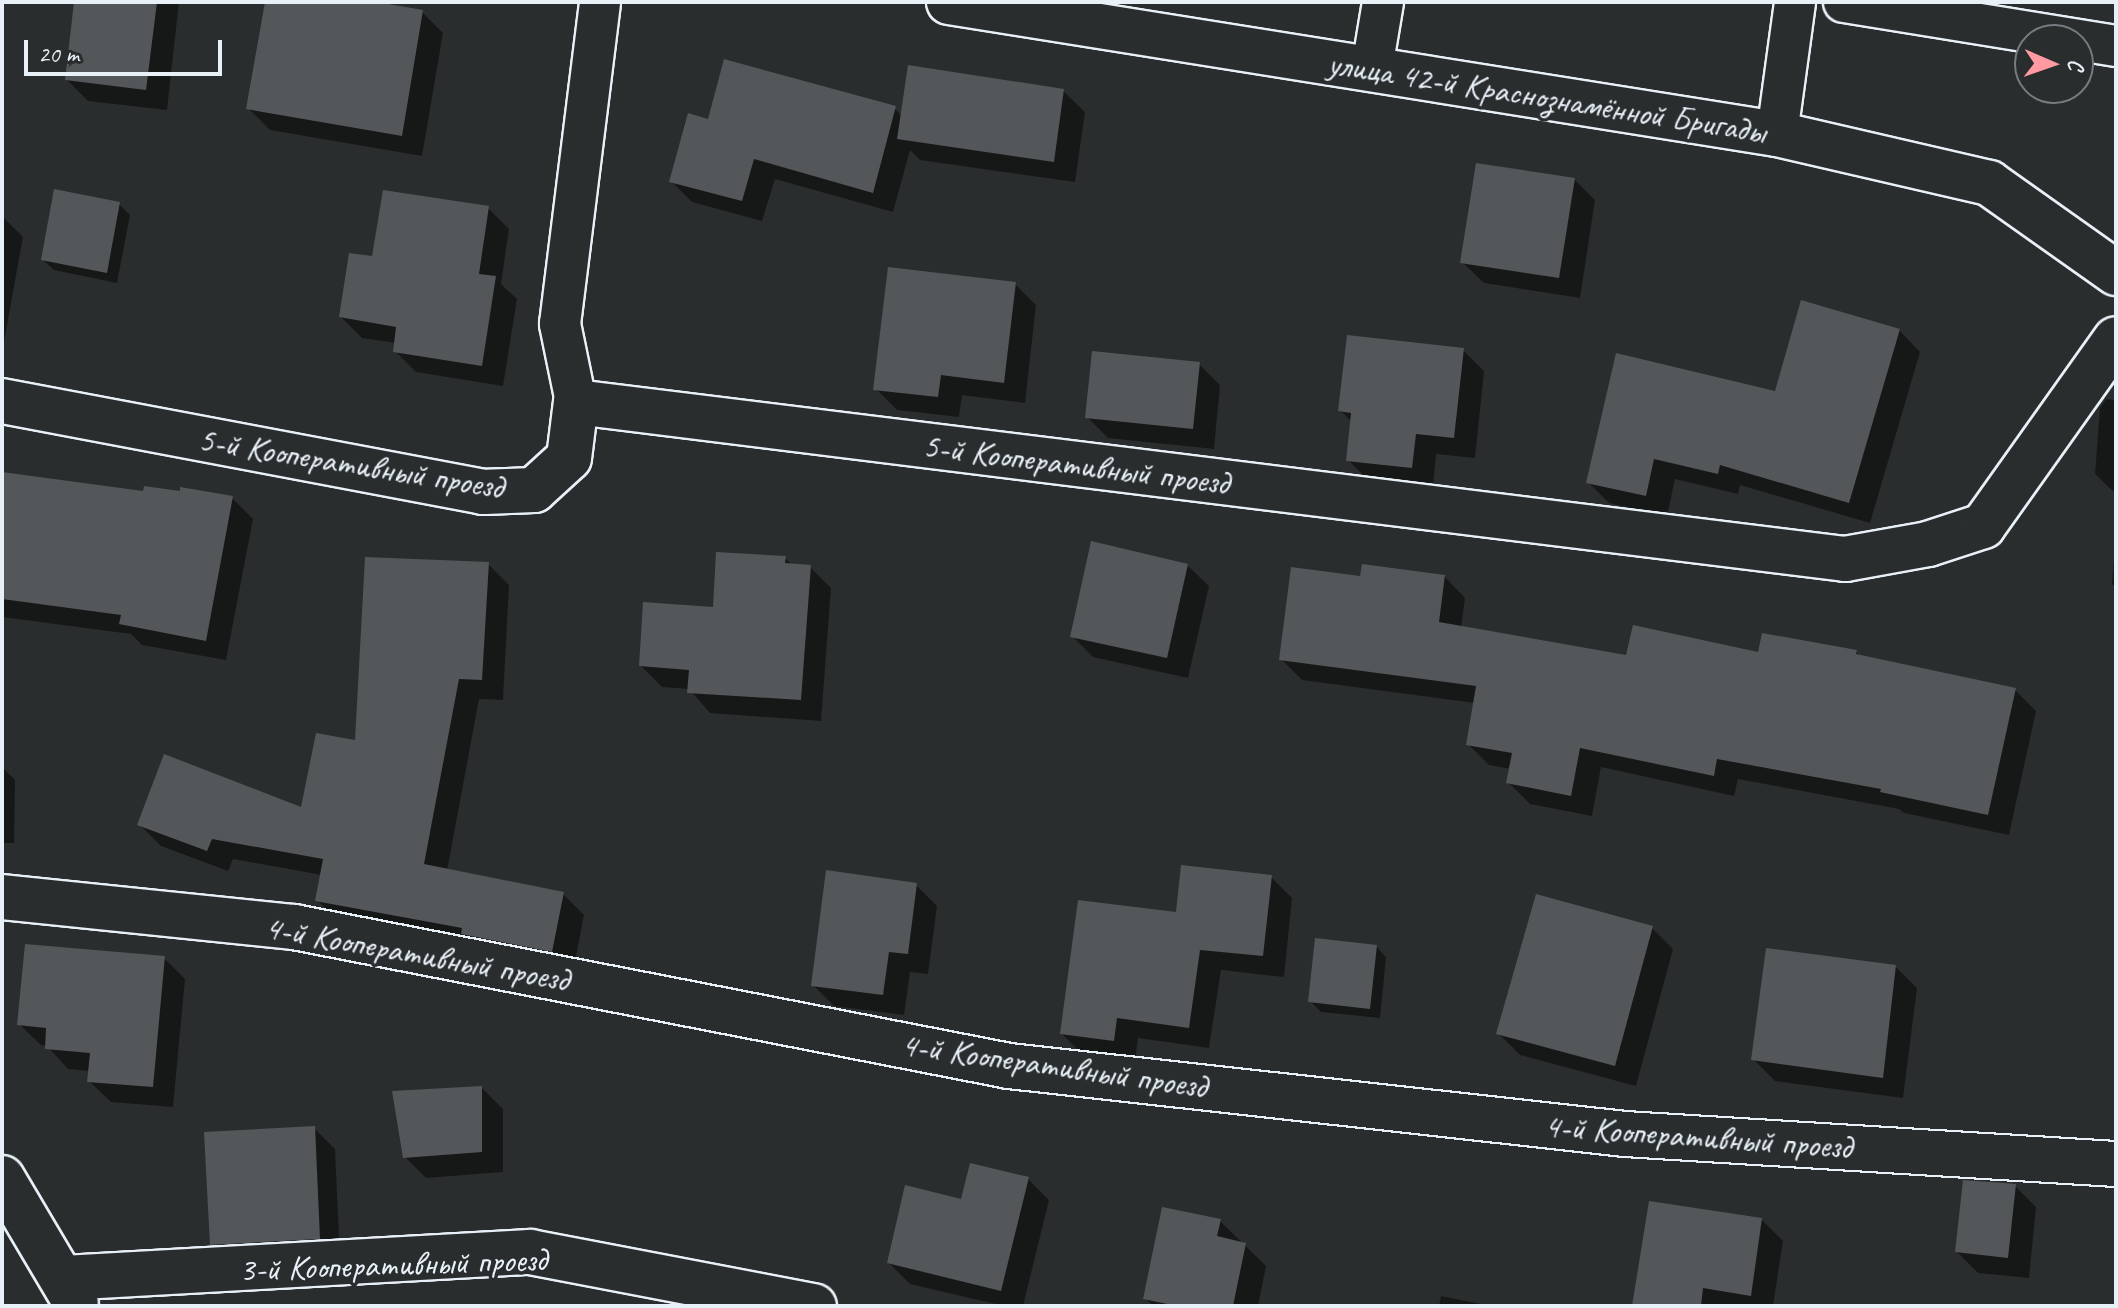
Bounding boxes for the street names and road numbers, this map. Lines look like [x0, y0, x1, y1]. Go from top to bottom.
street label: улица 42-й Краснознамённой Бригады [1325, 42, 1769, 152]
street label: 5-й Кооперативный проезд [196, 419, 506, 507]
street label: 5-й Кооперативный проезд [921, 425, 1231, 503]
street label: 4-й Кооперативный проезд [262, 906, 572, 1000]
street label: 4-й Кооперативный проезд [899, 1023, 1209, 1107]
street label: 4-й Кооперативный проезд [1543, 1105, 1853, 1167]
street label: 3-й Кооперативный проезд [238, 1238, 548, 1290]

